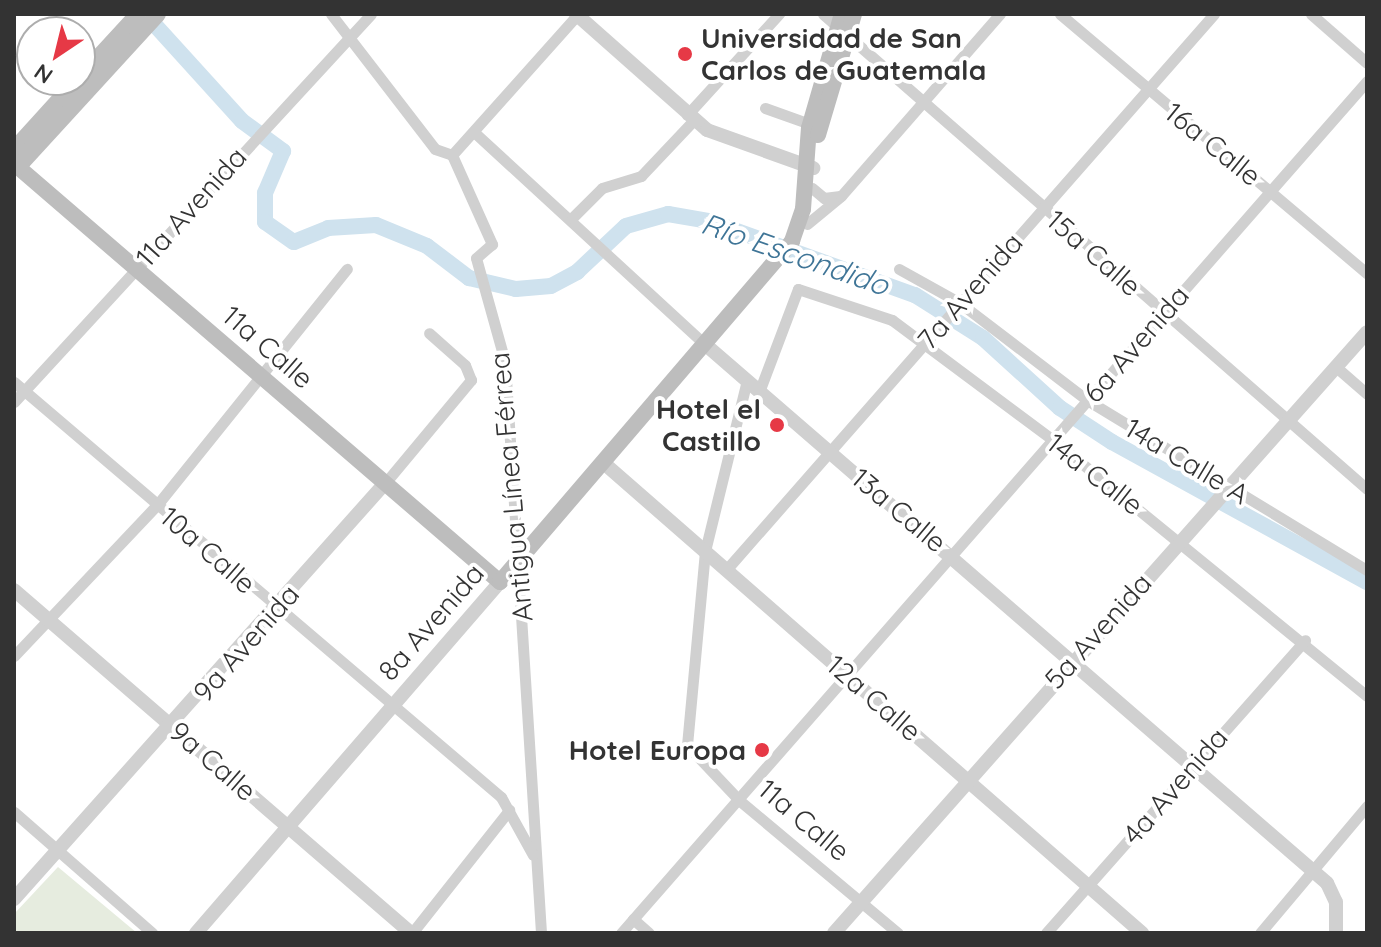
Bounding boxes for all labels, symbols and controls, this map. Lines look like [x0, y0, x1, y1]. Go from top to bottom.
north arrow [16, 16, 96, 96]
place label: Universidad de San Carlos de Guatemala [701, 21, 986, 87]
marker: Universidad de San Carlos de Guatemala [676, 45, 694, 63]
text: N [29, 58, 58, 90]
street label: 16a Calle [1158, 95, 1268, 193]
street label: 11a Avenida [129, 140, 253, 274]
street label: 15a Calle [1040, 203, 1148, 303]
water label: Río Escondido [697, 205, 893, 303]
street label: 7a Avenida [910, 226, 1030, 356]
street label: 6a Avenida [1076, 279, 1196, 409]
street label: 11a Calle [216, 299, 320, 395]
street label: Antigua Línea Férrea [482, 351, 540, 623]
place label: Hotel el Castillo [656, 392, 761, 458]
street label: 14a Calle A [1119, 411, 1255, 511]
marker: Hotel el Castillo [768, 416, 786, 434]
street label: 14a Calle [1040, 426, 1150, 522]
street label: 13a Calle [845, 461, 953, 559]
street label: 10a Calle [153, 499, 263, 601]
street label: 8a Avenida [371, 557, 491, 687]
street label: 5a Avenida [1037, 566, 1159, 696]
street label: 9a Avenida [186, 578, 306, 708]
street label: 12a Calle [820, 648, 928, 748]
street label: 9a Calle [163, 714, 263, 808]
street label: 4a Avenida [1115, 721, 1235, 851]
place label: Hotel Europa [569, 733, 746, 767]
marker: Hotel Europa [753, 741, 771, 759]
street label: 11a Calle [751, 772, 857, 868]

